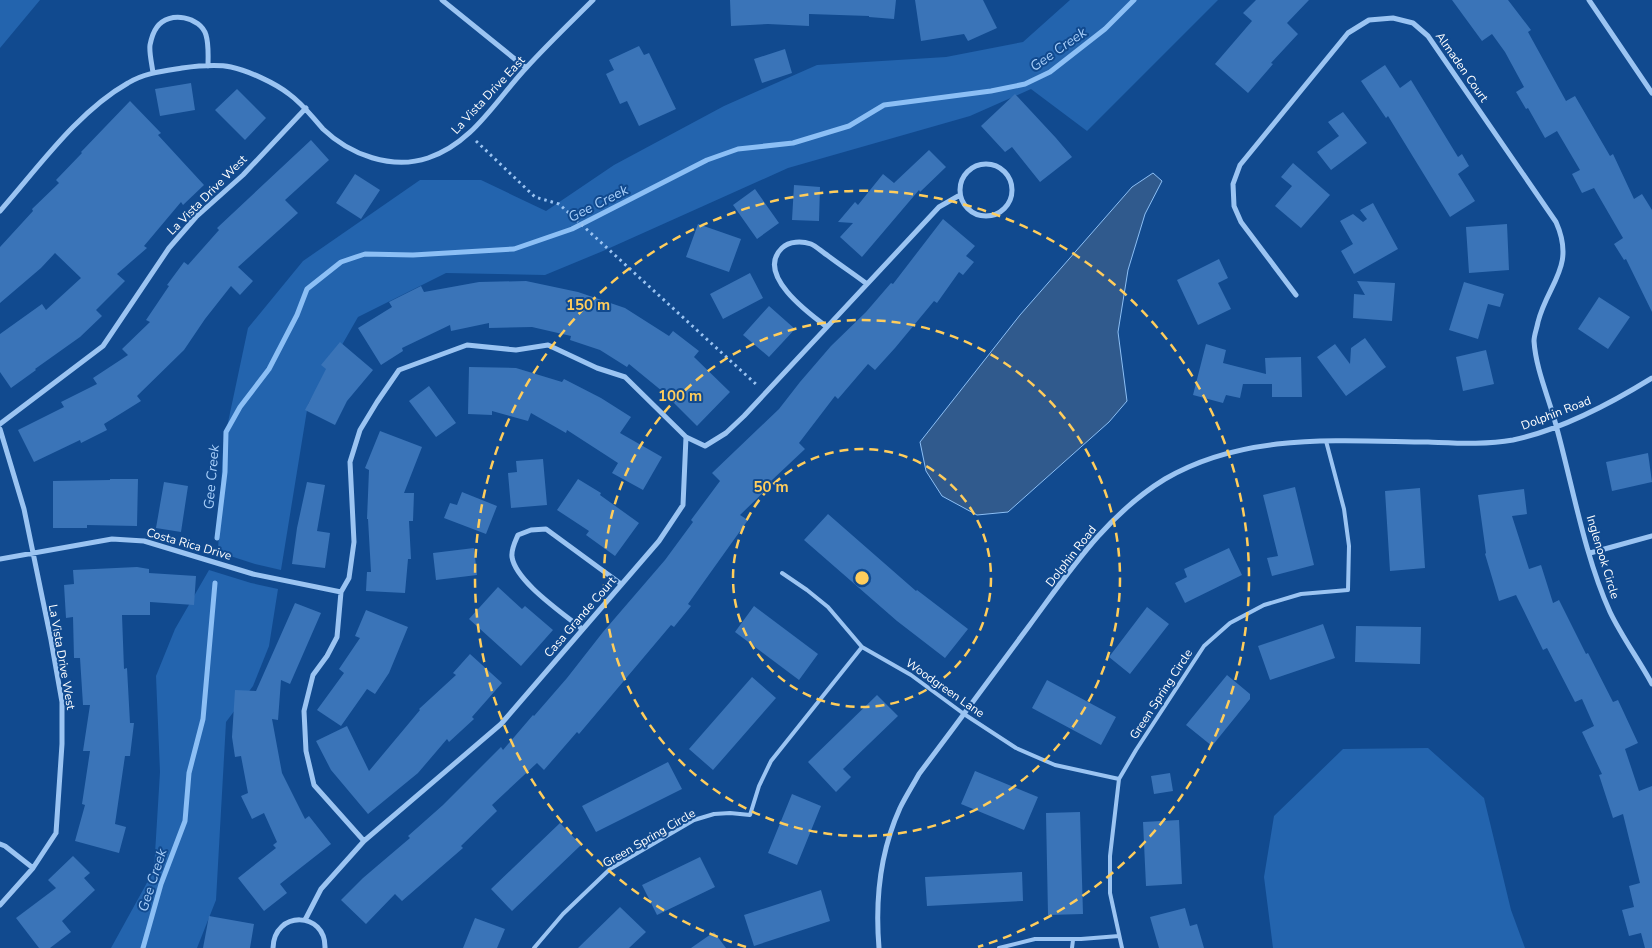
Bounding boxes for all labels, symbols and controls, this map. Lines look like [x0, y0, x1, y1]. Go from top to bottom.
water label: Gee Creek [1026, 22, 1091, 76]
street label: Almaden Court [1432, 29, 1493, 106]
street label: La Vista Drive East [448, 52, 529, 137]
street label: La Vista Drive West [164, 151, 251, 238]
water label: Gee Creek [565, 180, 632, 227]
text: 150 m [566, 295, 610, 315]
text: 100 m [658, 386, 702, 406]
street label: Dolphin Road [1519, 392, 1593, 434]
water label: Gee Creek [199, 443, 224, 510]
text: 50 m [753, 477, 789, 497]
street label: Inglenook Circle [1583, 513, 1623, 601]
street label: Dolphin Road [1042, 522, 1100, 590]
street label: Costa Rica Drive [145, 524, 233, 564]
centre of rings [853, 569, 871, 587]
street label: Casa Grande Court [541, 573, 620, 661]
street label: La Vista Drive West [45, 603, 79, 712]
street label: Green Spring Circle [1126, 646, 1196, 742]
street label: Woodgreen Lane [902, 655, 988, 721]
street label: Green Spring Circle [600, 805, 698, 871]
water label: Gee Creek [133, 845, 172, 914]

